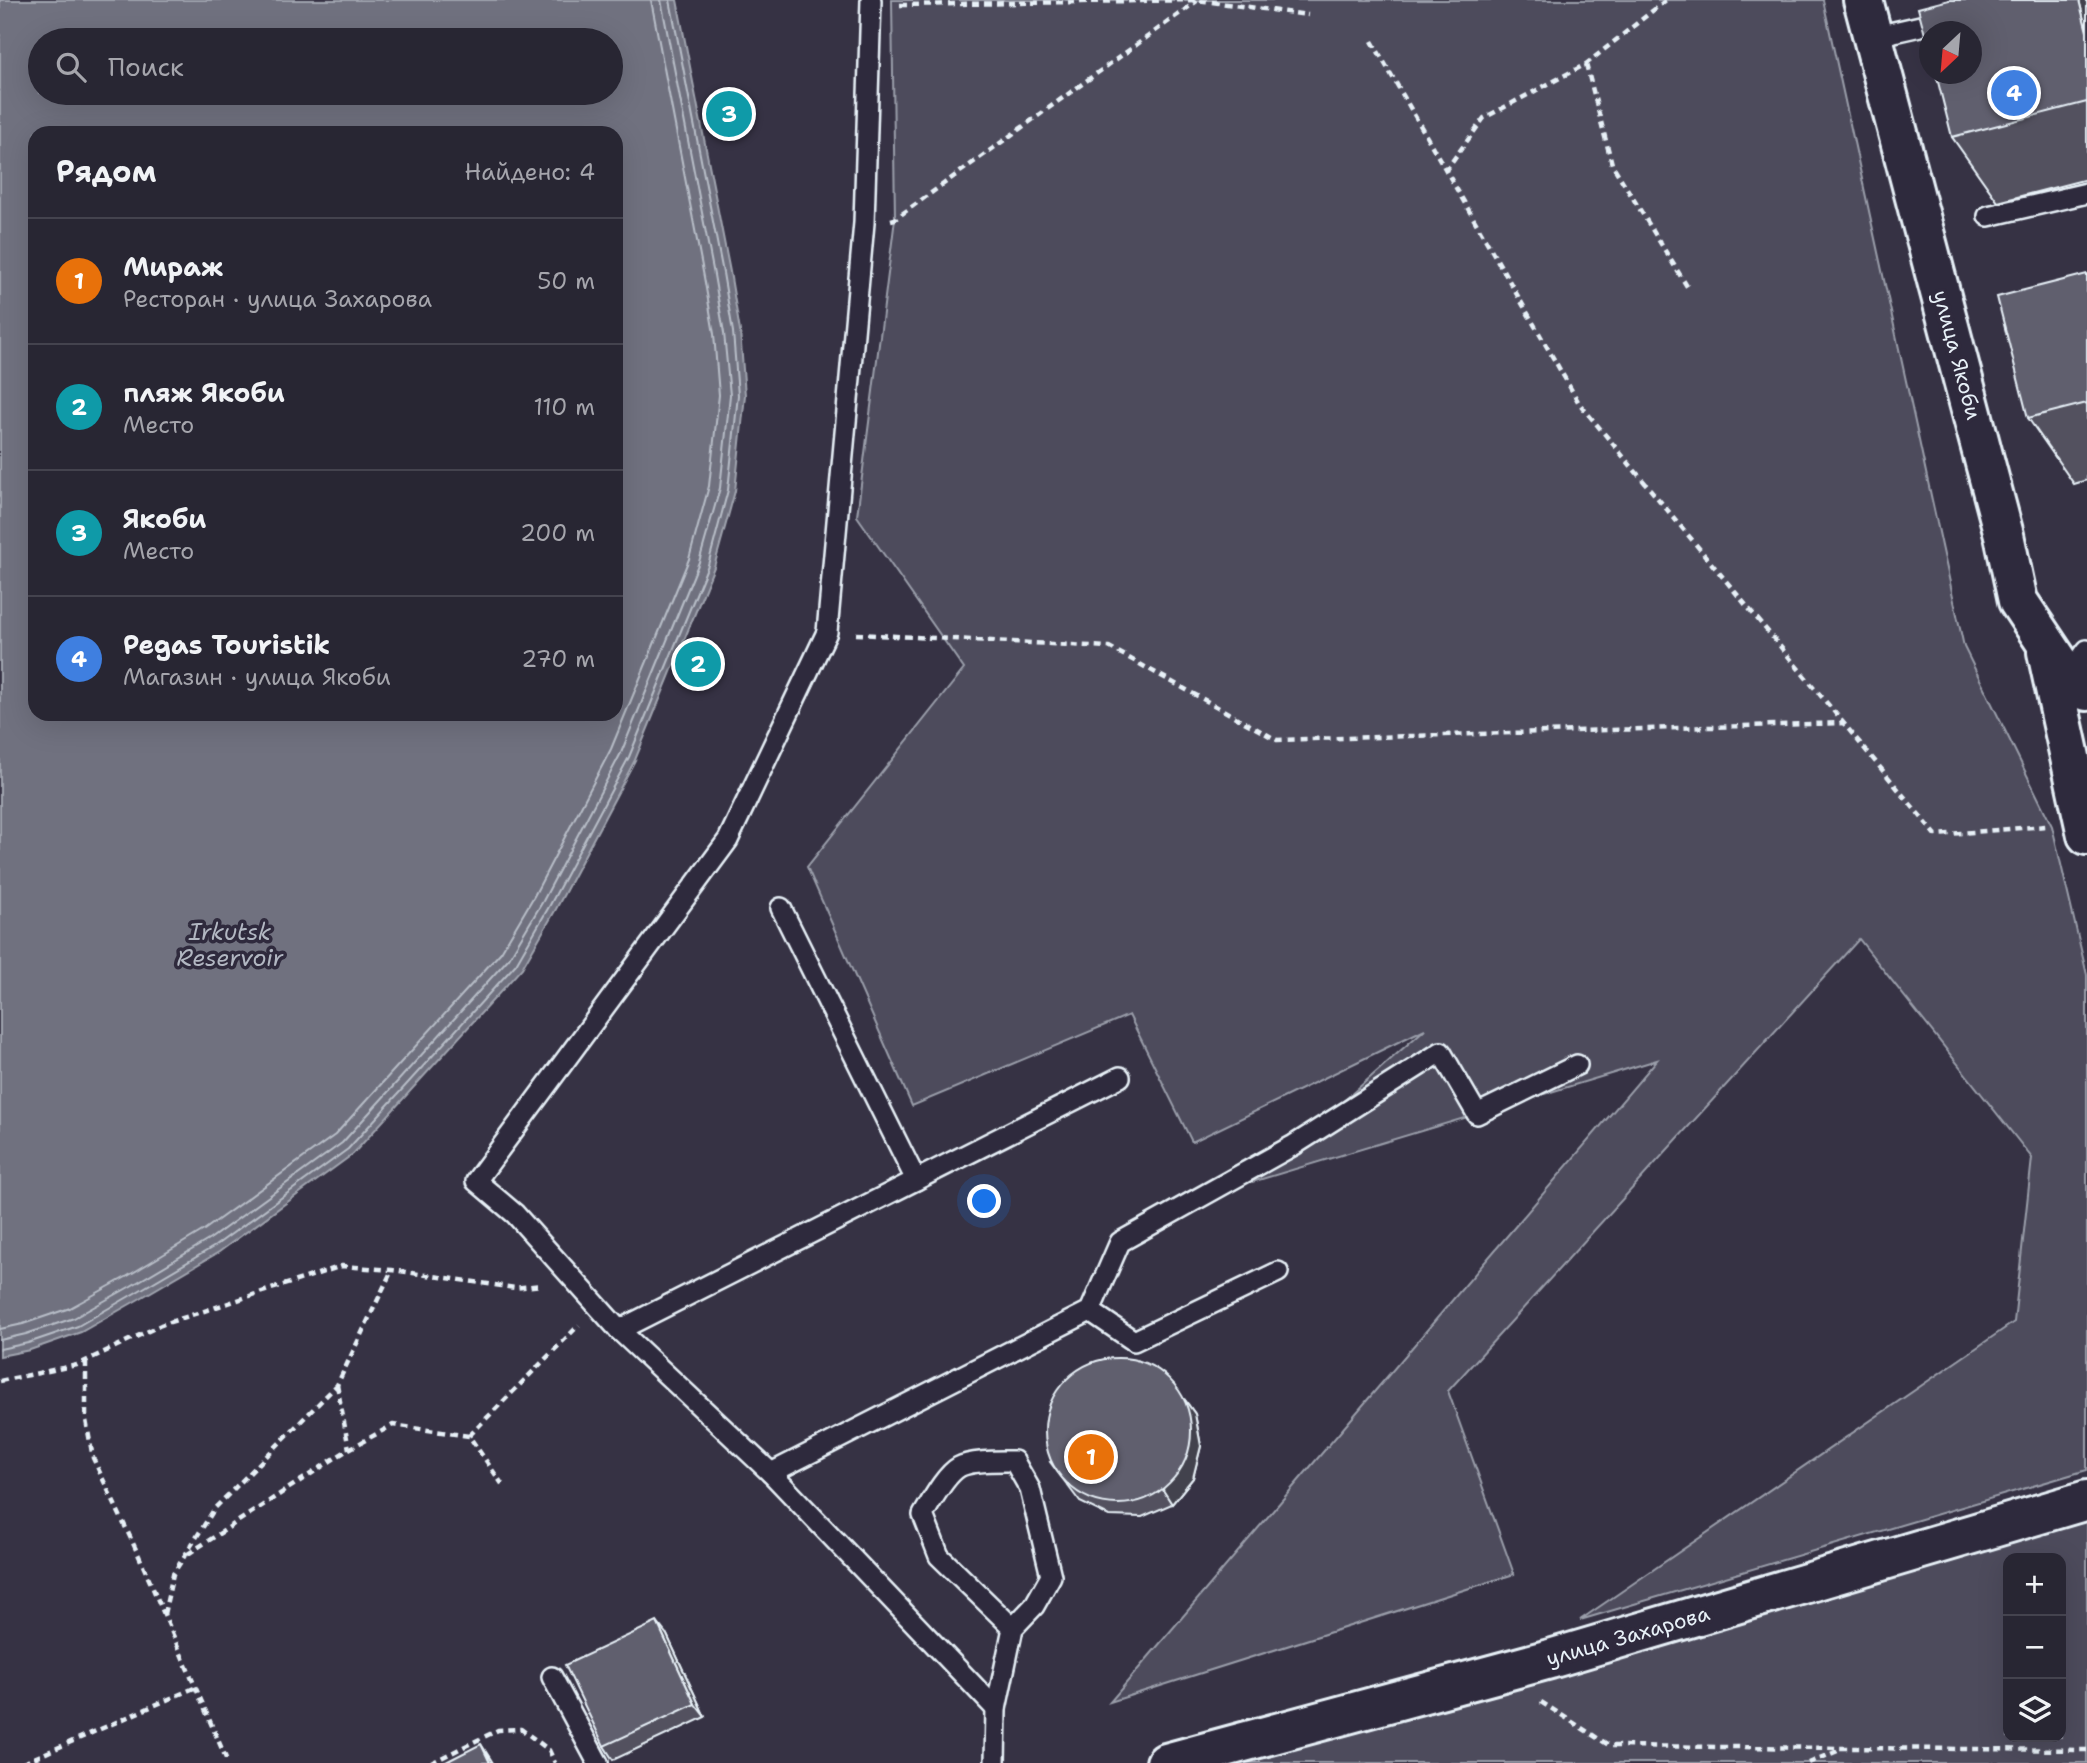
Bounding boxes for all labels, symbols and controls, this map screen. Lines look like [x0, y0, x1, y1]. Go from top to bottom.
north arrow [1919, 21, 1982, 84]
search box [28, 28, 623, 105]
icon: search [52, 48, 90, 86]
text: Поиск [108, 49, 184, 84]
pin: 4 [1991, 67, 2037, 119]
pin: 3 [706, 88, 752, 140]
text: Рядом [56, 151, 156, 192]
text: Найдено: 4 [465, 157, 595, 187]
text: Мираж [123, 249, 223, 284]
text: 1 [74, 266, 84, 296]
text: 50 m [537, 266, 595, 296]
text: Ресторан · улица Захарова [123, 284, 432, 314]
street label: улица Якоби [1926, 287, 1988, 423]
text: пляж Якоби [123, 375, 285, 410]
text: 2 [71, 392, 87, 422]
text: 110 m [533, 392, 595, 422]
text: Место [123, 410, 194, 440]
text: Якоби [123, 501, 206, 536]
text: 3 [71, 518, 87, 548]
text: 200 m [520, 518, 595, 548]
text: Место [123, 536, 194, 566]
text: Pegas Touristik [123, 627, 330, 662]
pin: 2 [675, 638, 721, 690]
text: 4 [71, 644, 87, 674]
text: 270 m [521, 644, 595, 674]
text: Магазин · улица Якоби [123, 662, 391, 692]
water label: Irkutsk Reservoir [177, 917, 284, 973]
your location [967, 1184, 1001, 1218]
pin: 1 [1068, 1431, 1114, 1483]
map controls [2003, 1553, 2066, 1742]
button: + [2003, 1553, 2066, 1616]
street label: улица Захарова [1543, 1599, 1713, 1673]
button: − [2003, 1616, 2066, 1679]
button: layers [2003, 1679, 2066, 1742]

